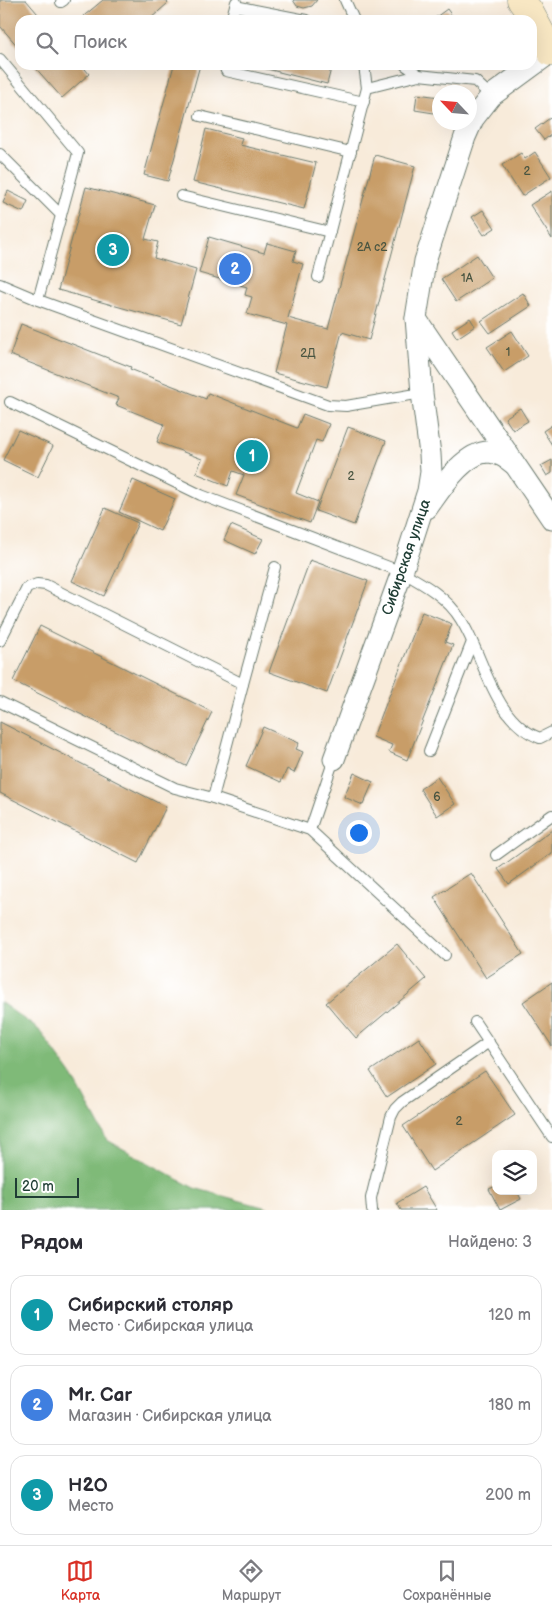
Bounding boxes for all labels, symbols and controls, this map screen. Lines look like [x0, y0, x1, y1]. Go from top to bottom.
search box [15, 15, 537, 70]
icon: search [33, 29, 61, 57]
text: Поиск [73, 31, 127, 54]
north arrow [432, 85, 477, 130]
house number: 2 [523, 164, 531, 179]
pin: 3 [97, 231, 129, 269]
house number: 2А с2 [357, 240, 387, 255]
pin: 2 [219, 250, 251, 288]
house number: 1А [461, 271, 474, 286]
house number: 1 [506, 345, 510, 360]
house number: 2Д [300, 346, 316, 361]
pin: 1 [236, 437, 268, 475]
house number: 2 [347, 469, 355, 484]
street label: Сибирская улица [378, 497, 435, 618]
house number: 6 [433, 790, 441, 805]
your location [346, 820, 372, 846]
house number: 2 [455, 1114, 463, 1129]
map controls [492, 1150, 537, 1195]
button: layers [492, 1150, 537, 1195]
scale bar [15, 1175, 79, 1198]
text: 20 m [22, 1178, 54, 1195]
text: Рядом [20, 1230, 83, 1255]
text: Найдено: 3 [448, 1233, 532, 1252]
text: Сибирский столяр [68, 1294, 233, 1317]
text: 1 [34, 1306, 40, 1325]
text: 120 m [488, 1306, 531, 1325]
text: Место · Сибирская улица [68, 1317, 254, 1336]
text: Mr. Car [68, 1384, 132, 1407]
text: 2 [32, 1396, 42, 1415]
text: 180 m [489, 1396, 531, 1415]
text: Магазин · Сибирская улица [68, 1407, 272, 1426]
text: Н2О [68, 1474, 108, 1497]
text: 3 [32, 1486, 42, 1505]
text: 200 m [485, 1486, 531, 1505]
text: Место [68, 1497, 114, 1516]
tab: Карта [61, 1557, 100, 1604]
tab: Маршрут [222, 1557, 281, 1604]
tab: Сохранённые [403, 1557, 491, 1604]

